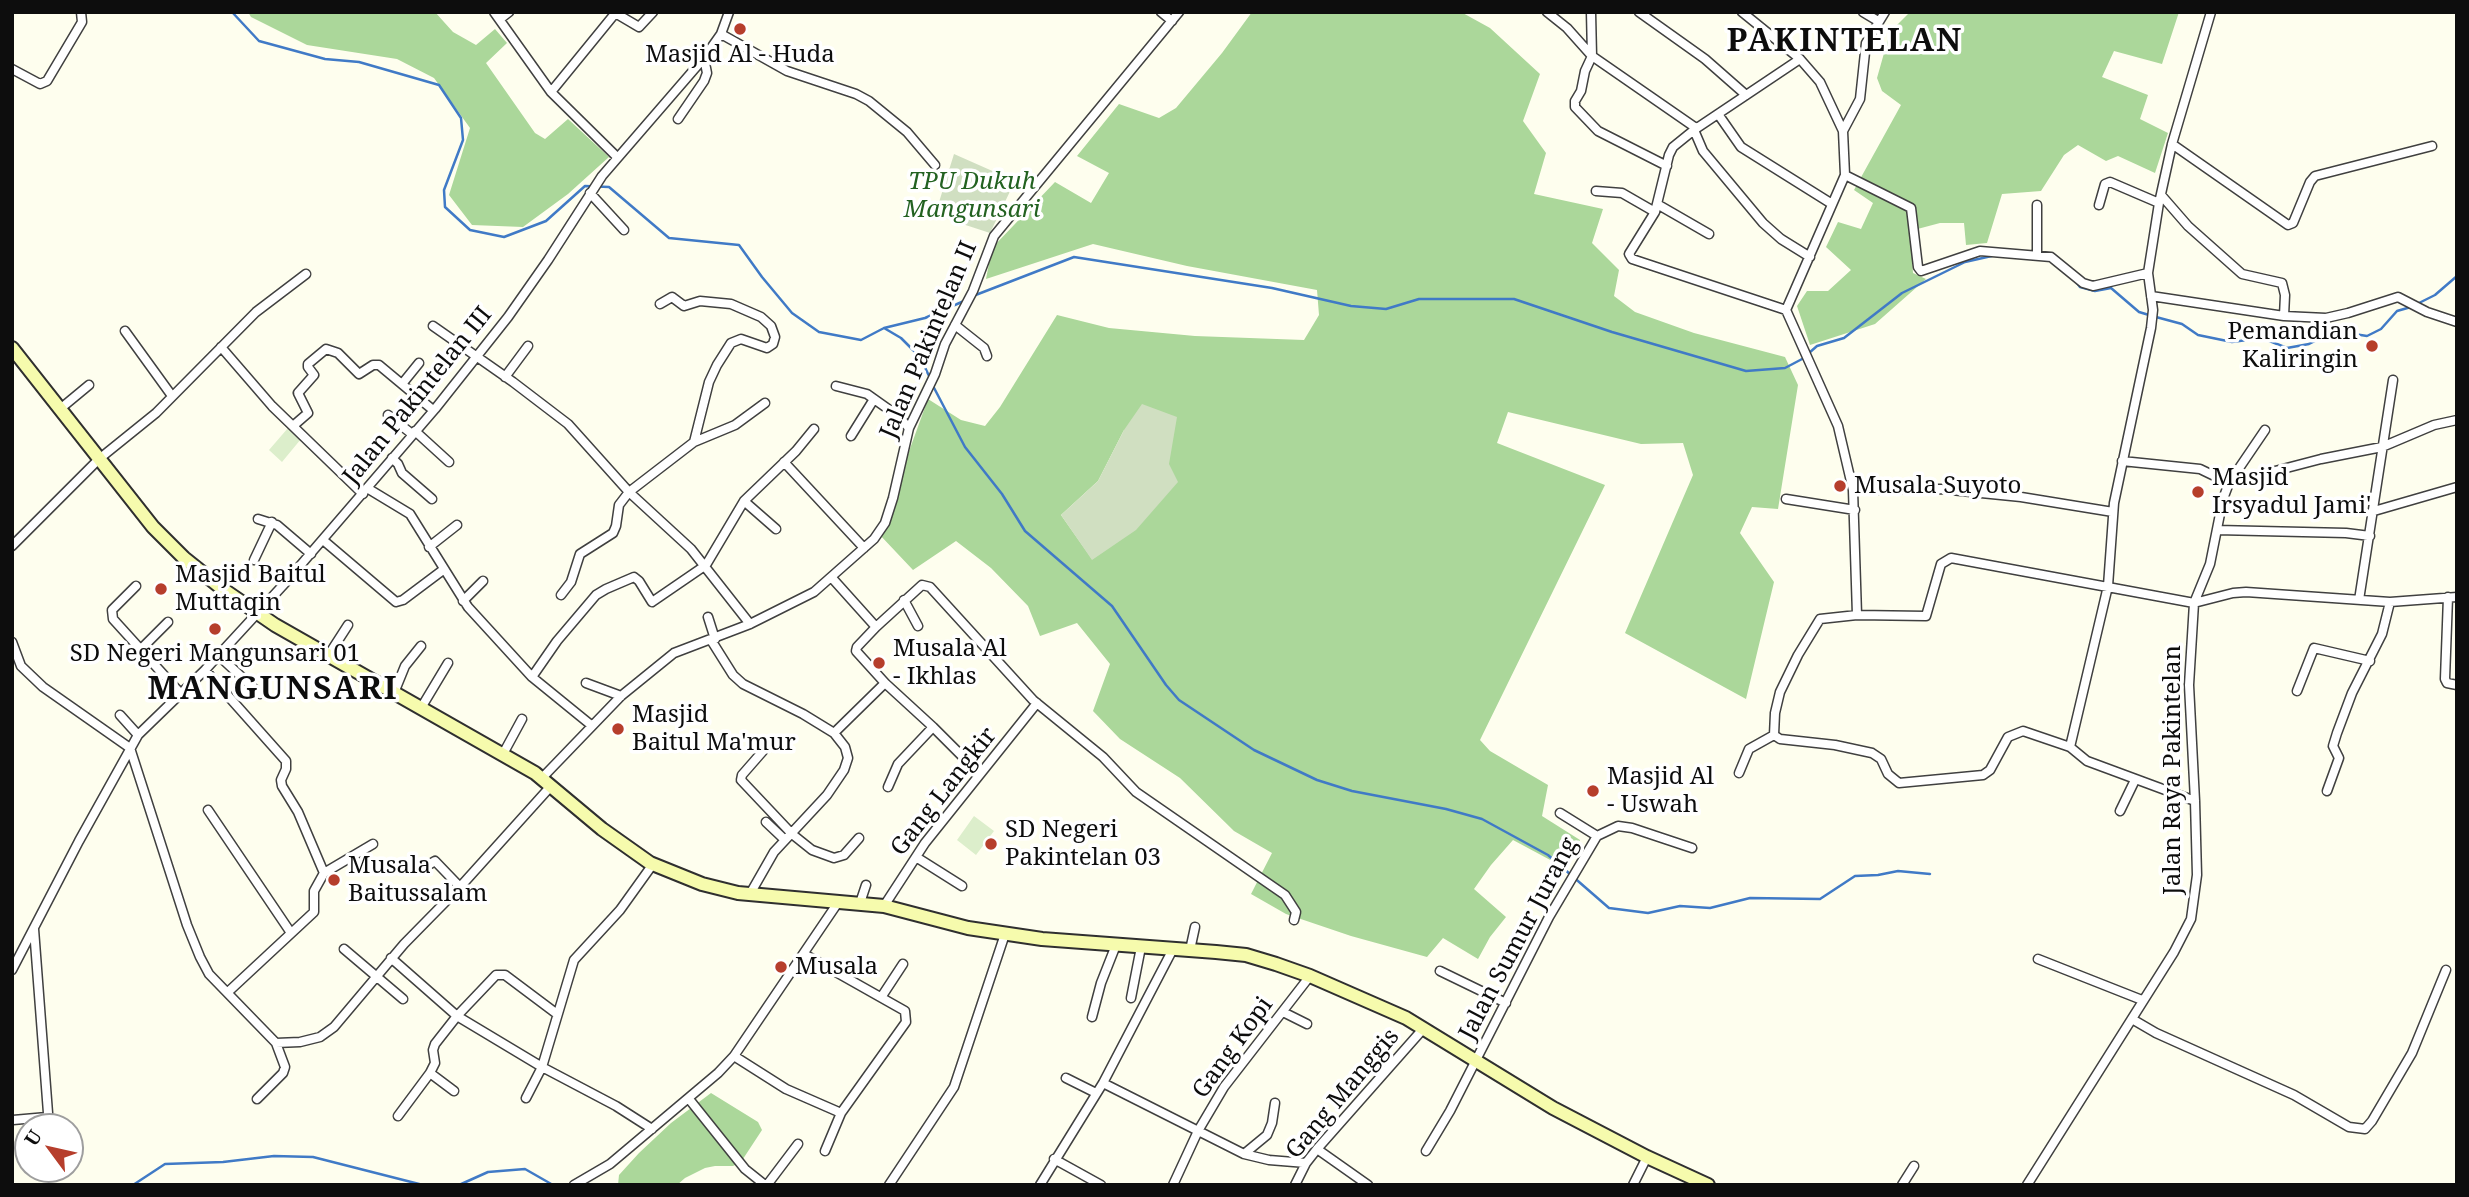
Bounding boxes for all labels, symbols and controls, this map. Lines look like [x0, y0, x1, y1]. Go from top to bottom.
marker: Masjid Al - Huda [732, 21, 748, 37]
district label: PAKINTELAN [1728, 23, 1962, 61]
place label: Masjid Al - Huda [645, 41, 835, 69]
park label: TPU Dukuh Mangunsari [904, 168, 1040, 224]
street label: Jalan Pakintelan II [874, 237, 984, 443]
street label: Jalan Pakintelan III [337, 301, 499, 491]
place label: Pemandian Kaliringin [2228, 318, 2358, 374]
marker: Pemandian Kaliringin [2364, 338, 2380, 354]
place label: Masjid Irsyadul Jami' [2212, 464, 2371, 520]
place label: Musala Suyoto [1854, 472, 2021, 500]
marker: Musala Suyoto [1832, 478, 1848, 494]
marker: Masjid Irsyadul Jami' [2190, 484, 2206, 500]
place label: Masjid Baitul Muttaqin [175, 561, 326, 617]
marker: Masjid Baitul Muttaqin [153, 581, 169, 597]
marker: SD Negeri Mangunsari 01 [207, 621, 223, 637]
place label: Musala Al - Ikhlas [893, 635, 1007, 691]
place label: SD Negeri Mangunsari 01 [70, 640, 360, 668]
street label: Jalan Raya Pakintelan [2159, 645, 2187, 895]
marker: Musala Al - Ikhlas [871, 655, 887, 671]
district label: MANGUNSARI [149, 671, 397, 709]
place label: Masjid Baitul Ma'mur [632, 701, 796, 757]
marker: Masjid Baitul Ma'mur [610, 721, 626, 737]
street label: Gang Langkir [885, 722, 1003, 862]
place label: Masjid Al - Uswah [1607, 763, 1714, 819]
marker: Masjid Al - Uswah [1585, 783, 1601, 799]
place label: SD Negeri Pakintelan 03 [1005, 816, 1161, 872]
street label: Jalan Sumur Jurang [1453, 833, 1585, 1045]
marker: SD Negeri Pakintelan 03 [983, 836, 999, 852]
place label: Musala Baitussalam [348, 852, 487, 908]
marker: Musala Baitussalam [326, 872, 342, 888]
place label: Musala [795, 953, 878, 981]
marker: Musala [773, 959, 789, 975]
street label: Gang Kopi [1187, 992, 1279, 1104]
street label: Gang Manggis [1280, 1023, 1406, 1165]
north arrow [14, 1113, 84, 1183]
text: U [18, 1125, 48, 1151]

